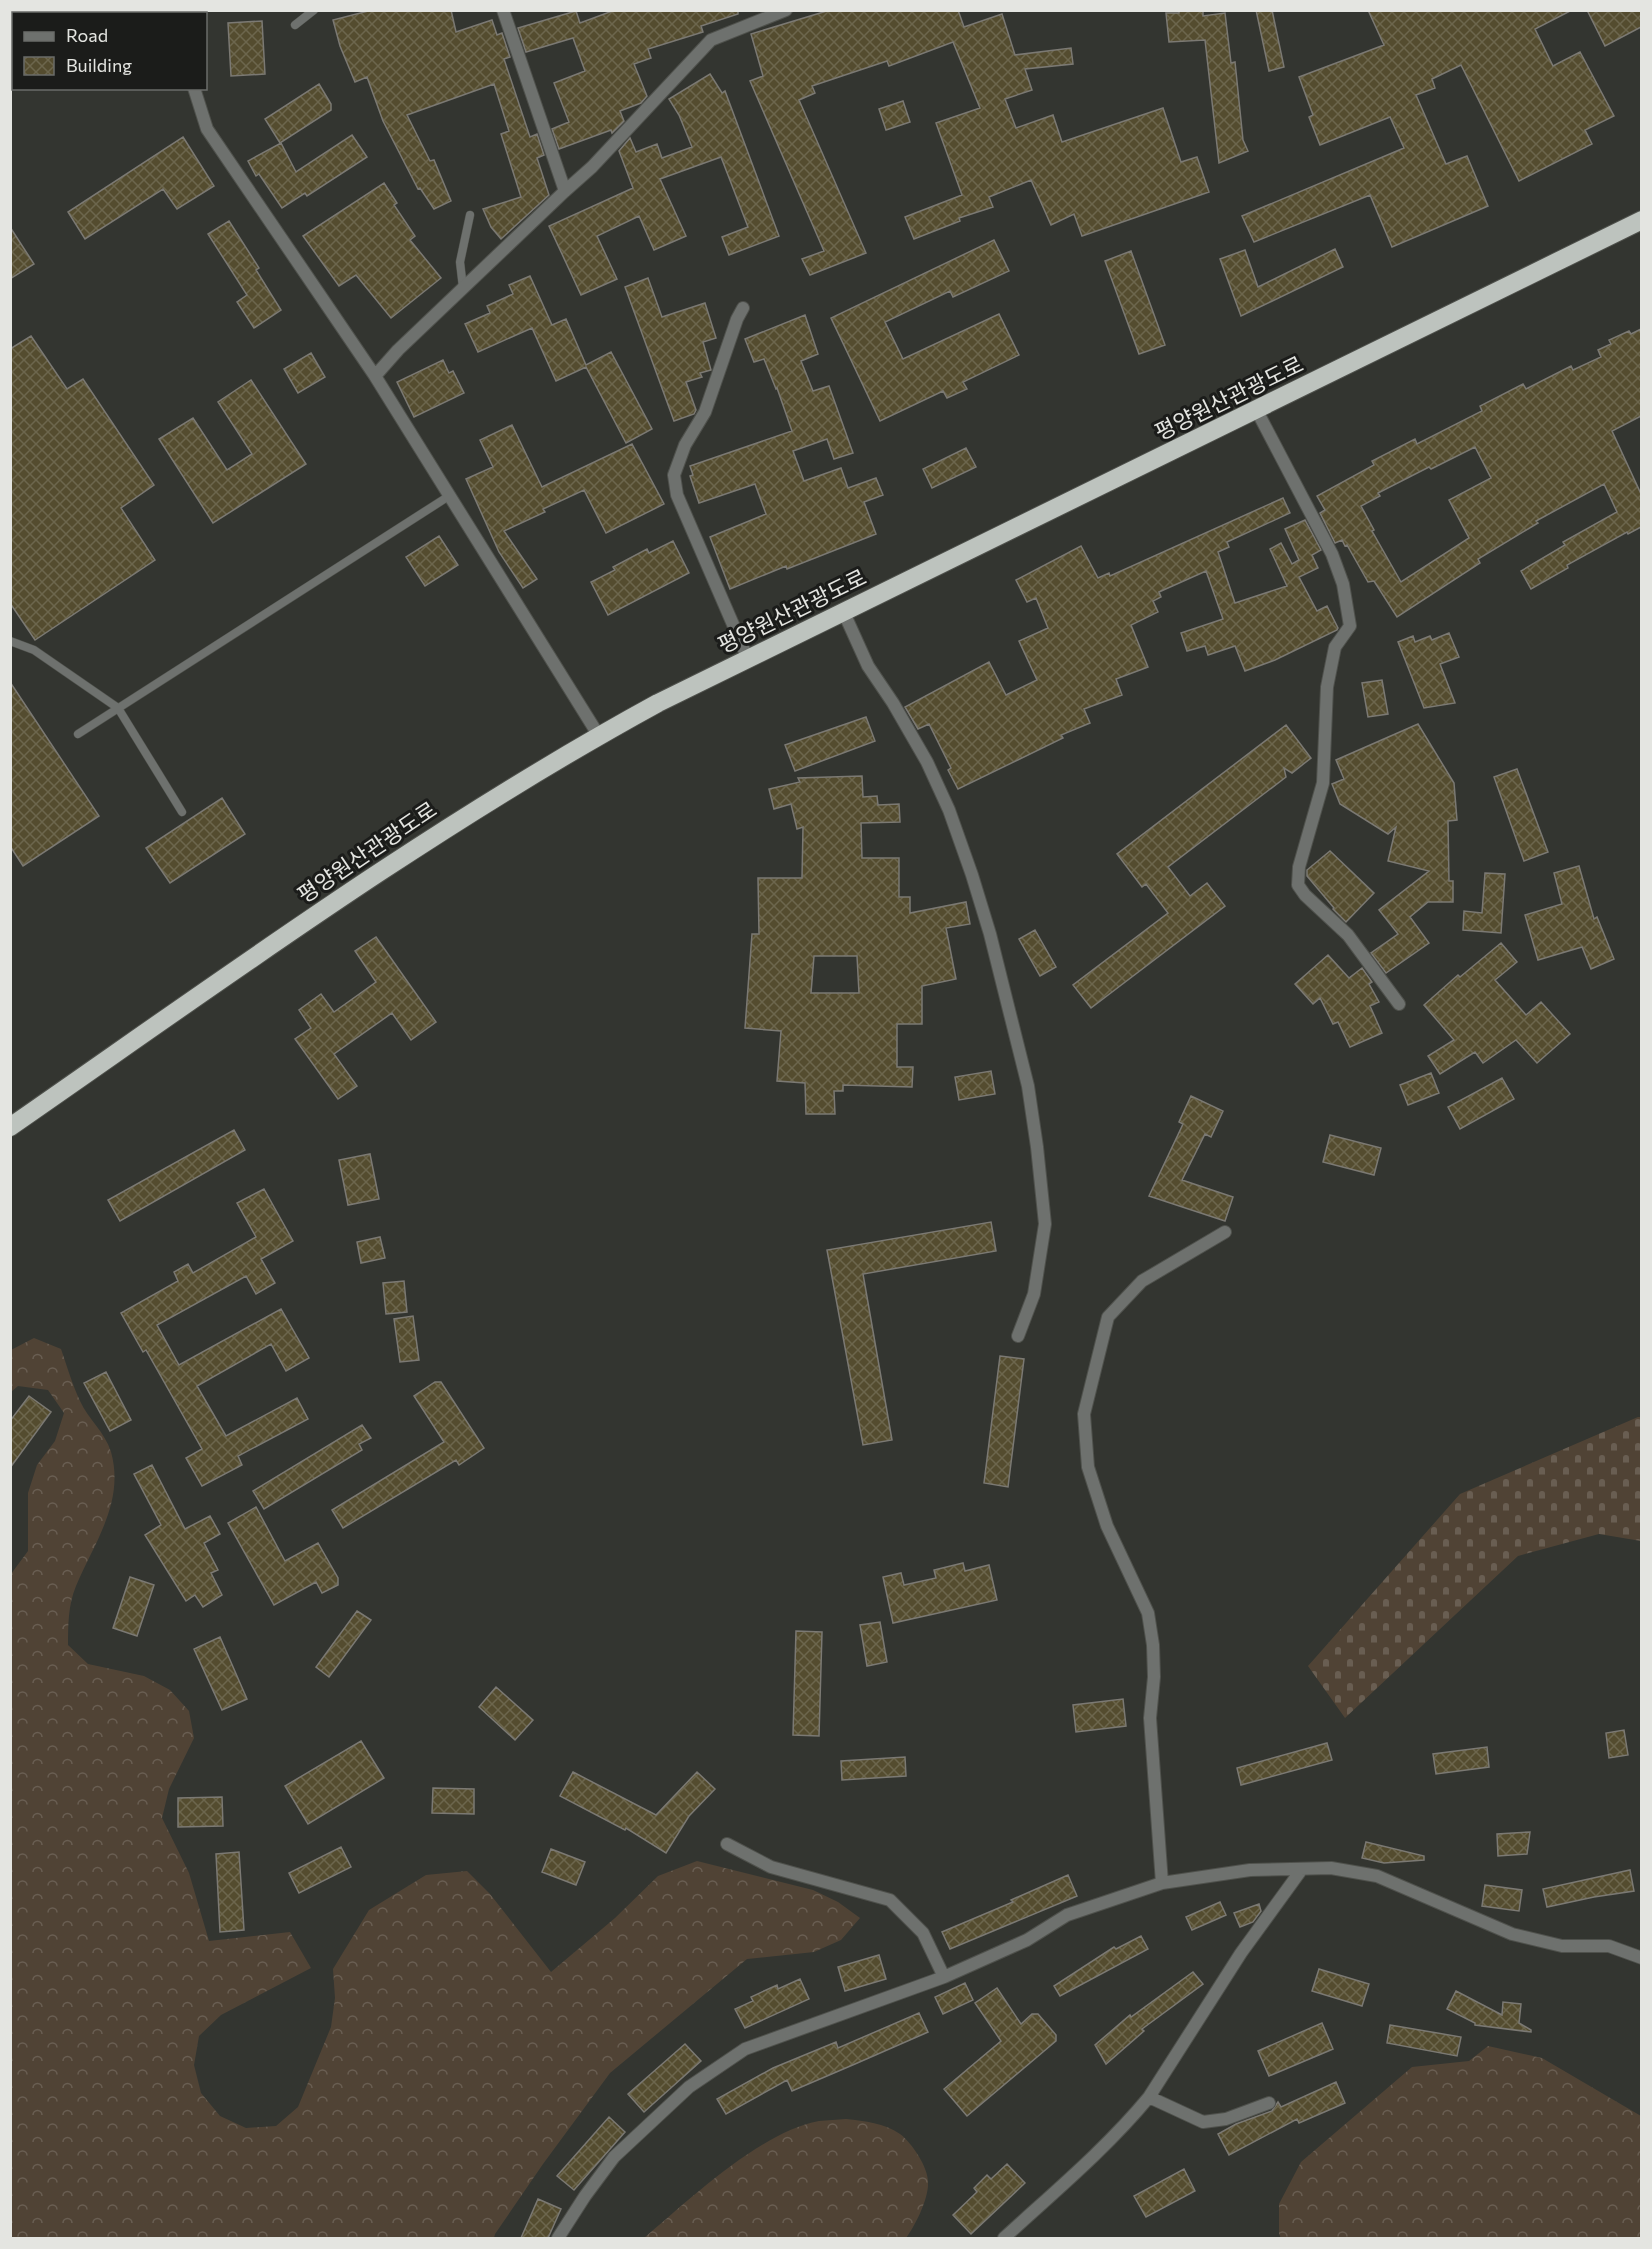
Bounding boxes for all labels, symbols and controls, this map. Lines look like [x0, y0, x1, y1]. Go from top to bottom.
legend [12, 12, 207, 90]
text: Road [66, 24, 108, 46]
text: Building [66, 54, 132, 76]
street label: 평양원산관광도로 [1150, 350, 1307, 445]
street label: 평양원산관광도로 [713, 563, 870, 658]
street label: 평양원산관광도로 [292, 795, 441, 908]

